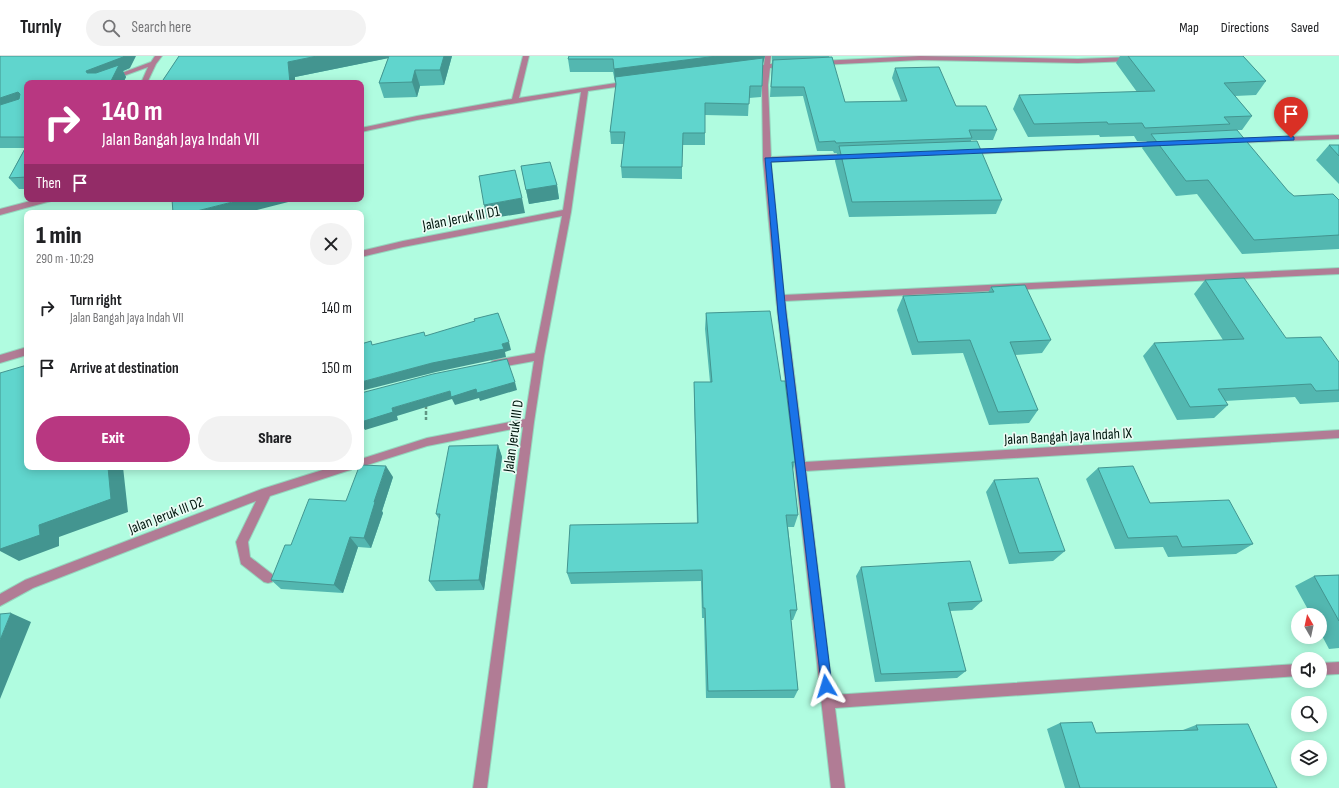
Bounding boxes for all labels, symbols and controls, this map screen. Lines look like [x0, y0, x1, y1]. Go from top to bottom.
search box [86, 10, 366, 46]
text: Turnly [20, 16, 62, 39]
icon: search [100, 17, 122, 39]
text: Search here [132, 18, 191, 37]
text: Map [1179, 19, 1199, 36]
text: Directions [1221, 19, 1269, 36]
text: Saved [1291, 19, 1319, 36]
text: 140 m [102, 95, 163, 128]
icon: right [36, 96, 88, 148]
pin [1274, 97, 1308, 138]
icon: arrive [1280, 103, 1302, 125]
text: Jalan Bangah Jaya Indah VII [102, 129, 259, 150]
icon: arrive [69, 172, 91, 194]
text: Then [36, 174, 61, 193]
street label: Jalan Jeruk III D1 [420, 202, 502, 235]
text: 1 min [36, 221, 82, 250]
button: close [310, 223, 352, 265]
text: 290 m · 10:29 [36, 251, 94, 267]
text: Turn right [70, 291, 122, 310]
icon: right [36, 297, 58, 319]
text: 140 m [322, 299, 352, 318]
text: Jalan Bangah Jaya Indah VII [70, 310, 184, 326]
icon: arrive [36, 357, 58, 379]
text: Arrive at destination [70, 359, 179, 378]
text: 150 m [322, 359, 352, 378]
street label: Jalan Jeruk III D [499, 399, 528, 474]
button: Exit [36, 416, 190, 462]
button: Share [198, 416, 352, 462]
street label: Jalan Bangah Jaya Indah IX [1003, 424, 1133, 449]
street label: Jalan Jeruk III D2 [125, 492, 206, 539]
north arrow [1291, 608, 1327, 644]
map controls [1291, 608, 1327, 776]
button: sound [1291, 652, 1327, 688]
position arrow [805, 665, 847, 707]
button: search [1291, 696, 1327, 732]
button: layers [1291, 740, 1327, 776]

